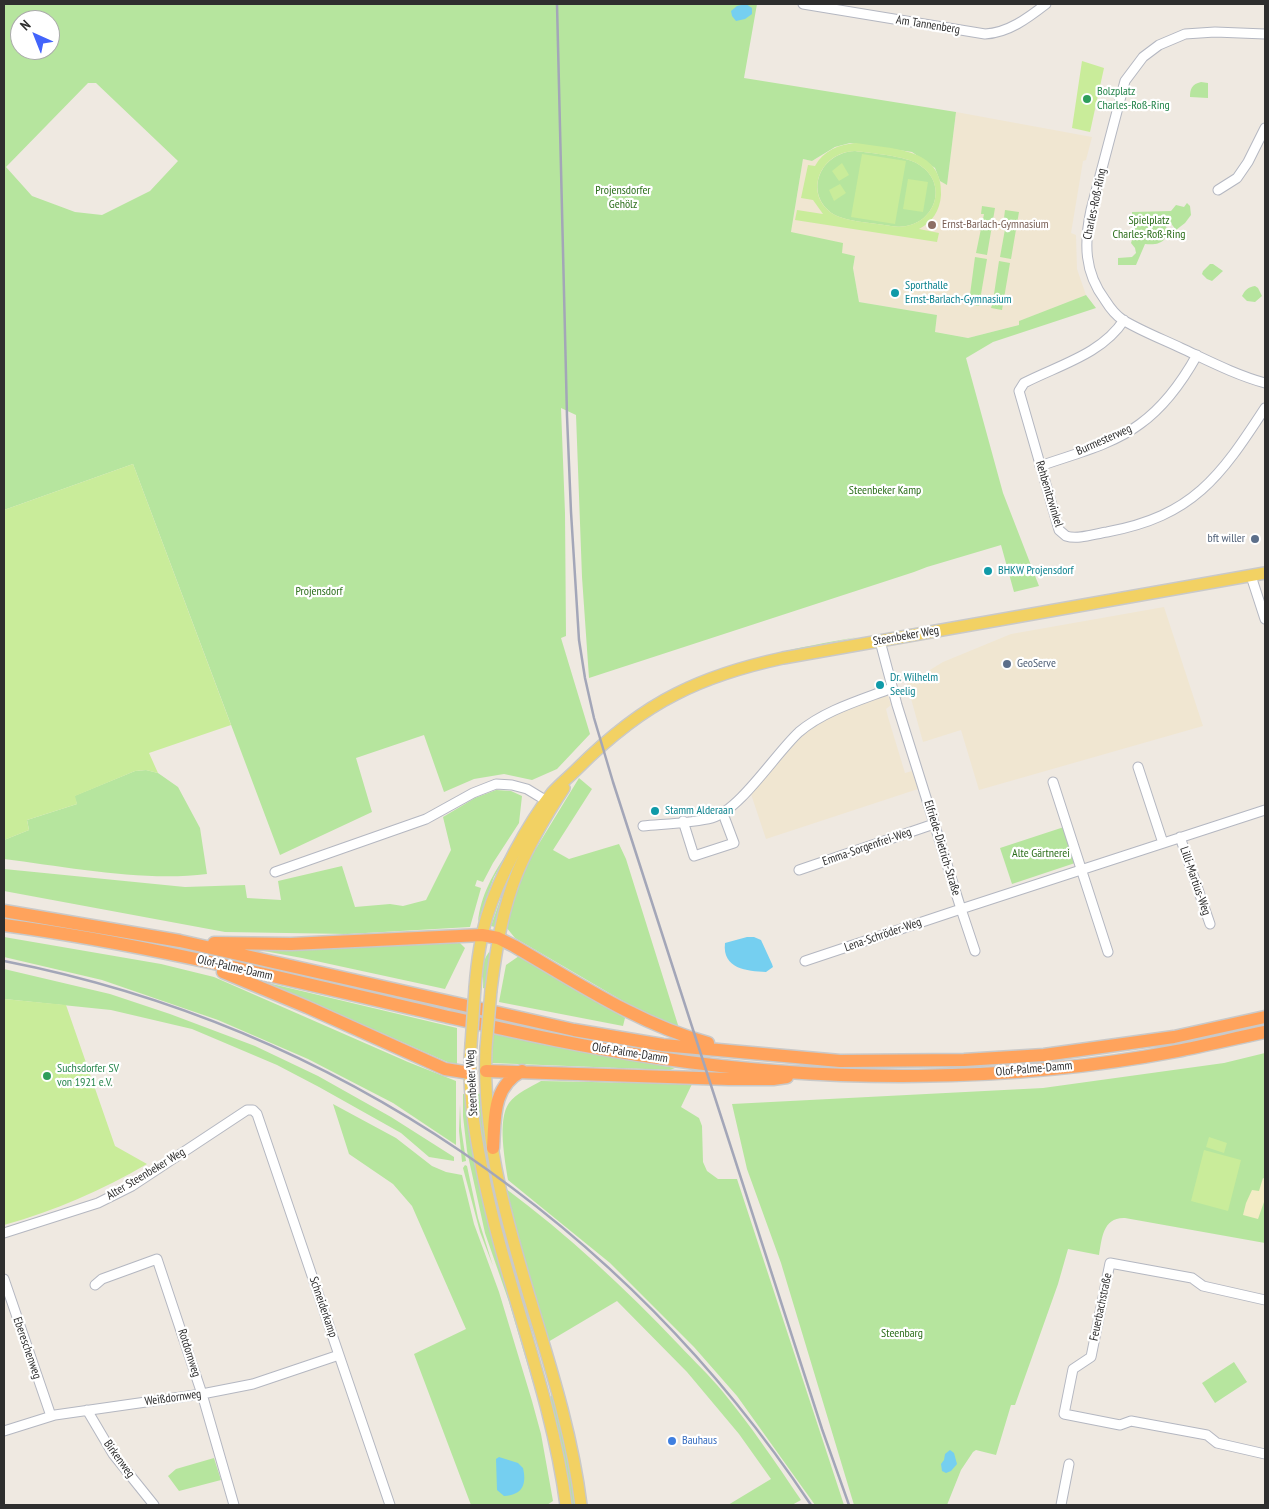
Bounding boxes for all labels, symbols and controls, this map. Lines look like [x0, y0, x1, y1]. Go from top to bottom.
north arrow [10, 10, 60, 60]
street label: Am Tannenberg [895, 13, 961, 37]
text: N [16, 16, 34, 34]
place label: Bolzplatz Charles-Roß-Ring [1097, 85, 1170, 113]
marker: Bolzplatz Charles-Roß-Ring [1081, 93, 1093, 105]
street label: Charles-Roß-Ring [1080, 167, 1110, 241]
park label: Projensdorfer Gehölz [595, 184, 651, 212]
park label: Spielplatz Charles-Roß-Ring [1113, 214, 1185, 242]
place label: Ernst-Barlach-Gymnasium [942, 218, 1049, 232]
marker: Ernst-Barlach-Gymnasium [926, 219, 938, 231]
place label: Sporthalle Ernst-Barlach-Gymnasium [905, 279, 1012, 307]
marker: Sporthalle Ernst-Barlach-Gymnasium [889, 287, 901, 299]
street label: Burmesterweg [1074, 421, 1134, 459]
street label: Rehbenitzwinkel [1032, 459, 1066, 529]
park label: Steenbeker Kamp [849, 484, 921, 498]
place label: bft willer [1208, 532, 1245, 546]
marker: bft willer [1249, 533, 1261, 545]
place label: BHKW Projensdorf [998, 564, 1074, 578]
marker: BHKW Projensdorf [982, 565, 994, 577]
park label: Projensdorf [295, 585, 343, 599]
street label: Steenbeker Weg [872, 623, 940, 649]
place label: GeoServe [1017, 657, 1056, 671]
marker: GeoServe [1001, 658, 1013, 670]
place label: Dr. Wilhelm Seelig [890, 671, 938, 699]
marker: Dr. Wilhelm Seelig [874, 679, 886, 691]
street label: Elfriede-Dietrich-Straße [921, 799, 963, 897]
place label: Stamm Alderaan [665, 804, 733, 818]
marker: Stamm Alderaan [649, 805, 661, 817]
street label: Emma-Sorgenfrei-Weg [821, 825, 913, 869]
street label: Lilli-Martius-Weg [1177, 845, 1213, 917]
park label: Alte Gärtnerei [1012, 847, 1070, 861]
street label: Lena-Schröder-Weg [843, 915, 923, 955]
street label: Olof-Palme-Damm [196, 952, 274, 984]
street label: Olof-Palme-Damm [591, 1040, 669, 1066]
street label: Steenbeker Weg [463, 1049, 481, 1117]
street label: Olof-Palme-Damm [995, 1058, 1073, 1080]
place label: Suchsdorfer SV von 1921 e.V. [57, 1062, 119, 1090]
marker: Suchsdorfer SV von 1921 e.V. [41, 1070, 53, 1082]
street label: Alter Steenbeker Weg [104, 1145, 188, 1203]
street label: Feuerbachstraße [1087, 1272, 1115, 1342]
street label: Schneiderkamp [306, 1275, 340, 1339]
street label: Ebereschenweg [10, 1315, 44, 1381]
street label: Rotdornweg [174, 1327, 204, 1379]
park label: Steenbarg [881, 1327, 923, 1341]
street label: Weißdornweg [144, 1387, 202, 1409]
place label: Bauhaus [682, 1434, 717, 1448]
marker: Bauhaus [666, 1435, 678, 1447]
street label: Birkenweg [100, 1437, 138, 1481]

